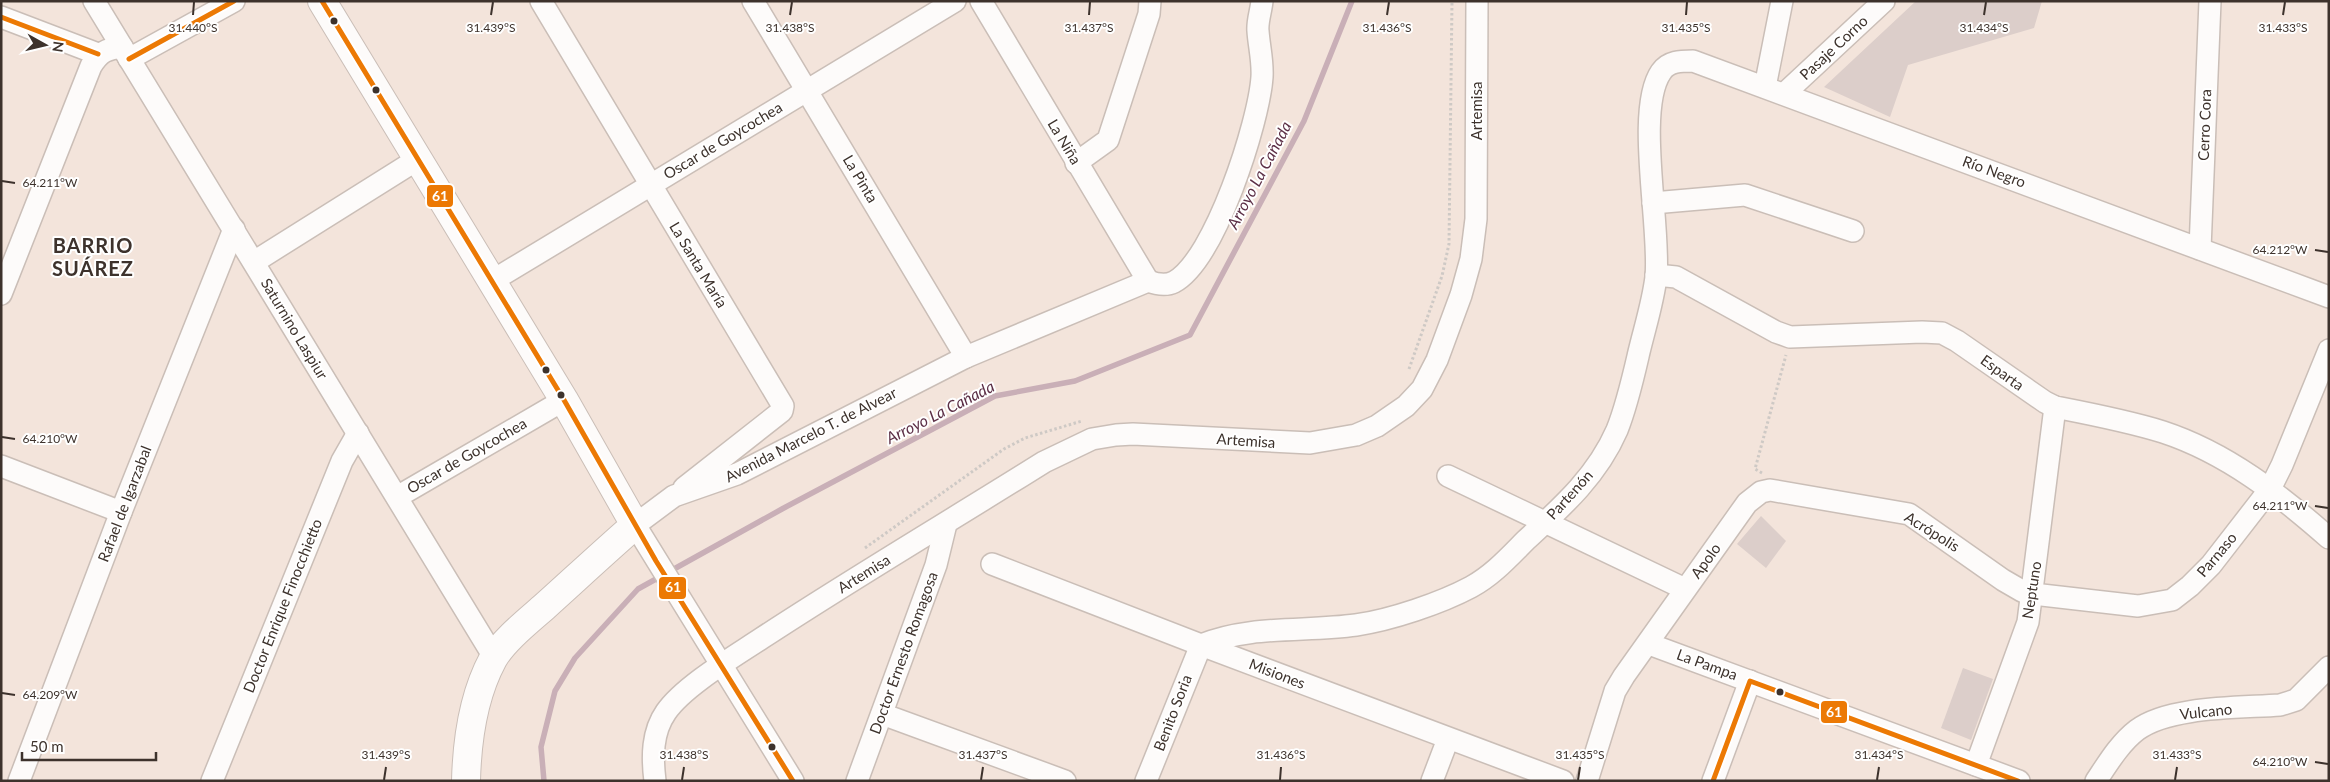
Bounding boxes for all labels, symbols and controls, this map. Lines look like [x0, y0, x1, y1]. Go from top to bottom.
street label: Pasaje Corno [1796, 11, 1871, 83]
unlabelled marker [329, 16, 339, 26]
north arrow [20, 20, 70, 70]
text: 31.440°S [168, 20, 218, 35]
text: 31.439°S [466, 20, 516, 35]
text: 31.438°S [765, 20, 815, 35]
text: 31.437°S [1064, 20, 1114, 35]
text: 31.436°S [1362, 20, 1412, 35]
text: 31.435°S [1661, 20, 1711, 35]
text: 31.434°S [1959, 20, 2009, 35]
text: 31.433°S [2258, 20, 2308, 35]
text: N [49, 40, 68, 53]
street label: Artemisa [1467, 82, 1485, 140]
unlabelled marker [371, 85, 381, 95]
street label: Cerro Cora [2194, 89, 2214, 161]
street label: Oscar de Goycochea [660, 98, 785, 183]
street label: La Niña [1044, 116, 1085, 167]
water label: Arroyo La Cañada [1222, 118, 1295, 233]
street label: La Pinta [840, 151, 882, 206]
street label: Río Negro [1960, 151, 2028, 191]
text: 64.211°W [22, 175, 78, 190]
line badge: 61 [426, 184, 454, 208]
text: 61 [432, 187, 448, 204]
street label: La Santa María [666, 218, 732, 311]
district label: BARRIO SUÁREZ [52, 233, 134, 280]
text: 64.212°W [2252, 242, 2308, 257]
street label: Saturnino Laspiur [258, 275, 332, 383]
street label: Esparta [1977, 350, 2028, 394]
unlabelled marker [541, 365, 551, 375]
water label: Arroyo La Cañada [882, 376, 997, 447]
street label: Avenida Marcelo T. de Alvear [722, 383, 900, 485]
unlabelled marker [556, 390, 566, 400]
street label: Oscar de Goycochea [403, 414, 530, 497]
street label: Artemisa [1216, 429, 1276, 451]
text: 64.210°W [22, 431, 78, 446]
street label: Rafael de Igarzabal [94, 443, 155, 564]
street label: Partenón [1542, 466, 1596, 523]
text: 64.211°W [2252, 498, 2308, 513]
street label: Acrópolis [1902, 507, 1963, 555]
street label: Doctor Enrique Finocchietto [239, 516, 325, 695]
street label: Parnaso [2192, 528, 2240, 580]
street label: Apolo [1686, 539, 1724, 582]
street label: Artemisa [834, 550, 893, 596]
street label: Neptuno [2018, 560, 2044, 620]
street label: Doctor Ernesto Romagosa [865, 569, 941, 736]
line badge: 61 [658, 576, 687, 600]
text: 61 [665, 578, 681, 595]
street label: La Pampa [1674, 645, 1740, 683]
street label: Misiones [1247, 654, 1308, 692]
street label: Benito Soria [1149, 672, 1195, 753]
text: 64.209°W [22, 687, 78, 702]
unlabelled marker [1775, 687, 1785, 697]
street label: Vulcano [2179, 699, 2233, 723]
line badge: 61 [1820, 700, 1848, 724]
text: 61 [1826, 703, 1842, 720]
scale bar [22, 730, 156, 762]
text: 50 m [30, 737, 64, 755]
unlabelled marker [767, 742, 777, 752]
text: 31.439°S [361, 747, 411, 762]
text: 31.438°S [659, 747, 709, 762]
text: 31.437°S [958, 747, 1008, 762]
text: 31.436°S [1256, 747, 1306, 762]
text: 31.435°S [1555, 747, 1605, 762]
text: 31.434°S [1854, 747, 1904, 762]
text: 31.433°S [2152, 747, 2202, 762]
text: 64.210°W [2252, 754, 2308, 769]

